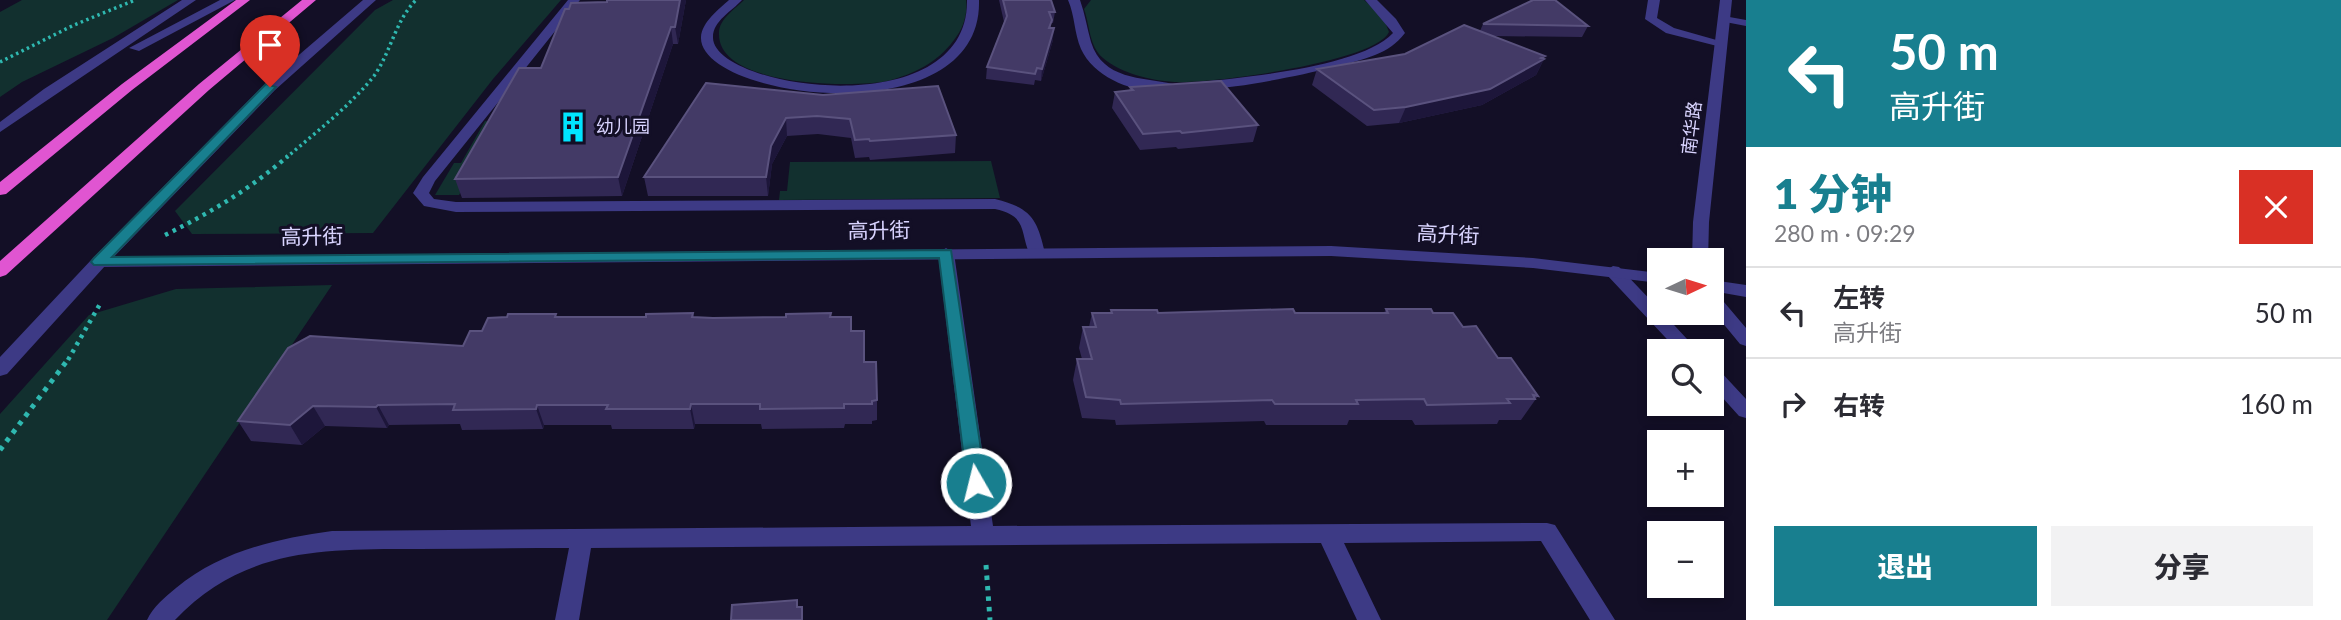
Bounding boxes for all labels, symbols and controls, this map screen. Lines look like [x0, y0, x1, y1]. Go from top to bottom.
pin [240, 15, 300, 87]
text: 50 m [1889, 22, 1999, 80]
icon: arrive [251, 26, 289, 64]
icon: left [1774, 28, 1865, 119]
text: 高升街 [1889, 86, 1985, 125]
street label: 南华路 [1677, 100, 1705, 156]
building icon: 幼儿园 [556, 110, 590, 144]
place label: 幼儿园 [596, 115, 650, 137]
text: 1 分钟 [1774, 168, 1892, 218]
button: close [2239, 170, 2313, 244]
street label: 高升街 [847, 216, 911, 243]
street label: 高升街 [1416, 219, 1480, 248]
text: 280 m · 09:29 [1774, 219, 1916, 247]
street label: 高升街 [280, 222, 344, 249]
north arrow [1647, 248, 1724, 326]
map controls [1647, 248, 1724, 598]
text: 左转 [1833, 281, 1885, 313]
icon: left [1774, 294, 1812, 332]
text: 50 m [2255, 297, 2313, 329]
text: 高升街 [1833, 318, 1902, 346]
button: search [1647, 339, 1724, 416]
icon: right [1774, 385, 1812, 423]
text: 160 m [2240, 388, 2313, 420]
text: 右转 [1833, 389, 1885, 421]
button: + [1647, 430, 1724, 507]
position arrow [939, 446, 1013, 520]
button: − [1647, 521, 1724, 598]
button: 退出 [1774, 526, 2037, 606]
button: 分享 [2051, 526, 2313, 606]

